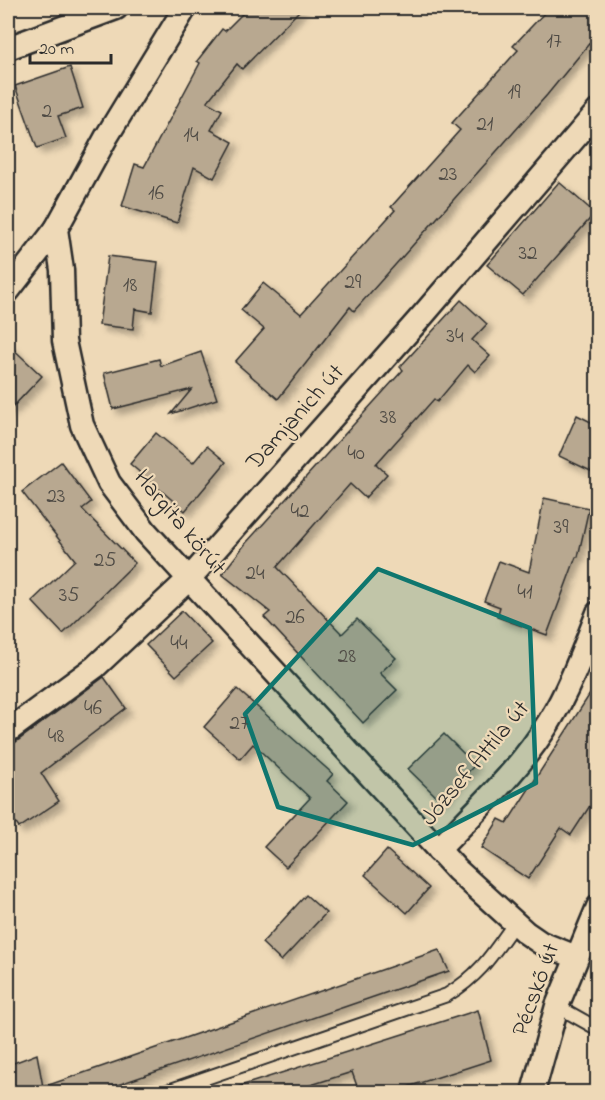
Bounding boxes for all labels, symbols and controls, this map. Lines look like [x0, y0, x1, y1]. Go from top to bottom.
scale bar [30, 27, 111, 65]
house number: 17 [546, 27, 562, 57]
text: 20 m [39, 37, 74, 63]
house number: 19 [508, 78, 521, 108]
house number: 2 [42, 97, 52, 127]
house number: 21 [476, 110, 494, 140]
house number: 14 [183, 121, 199, 151]
house number: 23 [438, 160, 458, 190]
house number: 16 [148, 179, 164, 209]
house number: 32 [518, 239, 538, 269]
house number: 29 [345, 268, 362, 298]
house number: 18 [123, 271, 137, 301]
house number: 34 [446, 322, 464, 352]
street label: Damjanich út [238, 357, 353, 480]
house number: 38 [380, 403, 396, 433]
house number: 40 [347, 439, 365, 469]
street label: Hargita körút [124, 462, 234, 584]
house number: 23 [46, 482, 66, 512]
house number: 42 [290, 497, 310, 527]
house number: 39 [554, 513, 569, 543]
house number: 25 [94, 546, 116, 576]
house number: 24 [245, 559, 265, 589]
house number: 41 [517, 578, 533, 608]
house number: 35 [59, 581, 79, 611]
house number: 26 [285, 603, 305, 633]
house number: 44 [170, 629, 188, 659]
house number: 28 [338, 642, 356, 672]
house number: 46 [84, 694, 102, 724]
street label: József Attila út [413, 694, 539, 834]
house number: 27 [229, 709, 249, 739]
house number: 48 [48, 722, 64, 752]
street label: Pécskő út [504, 939, 570, 1041]

